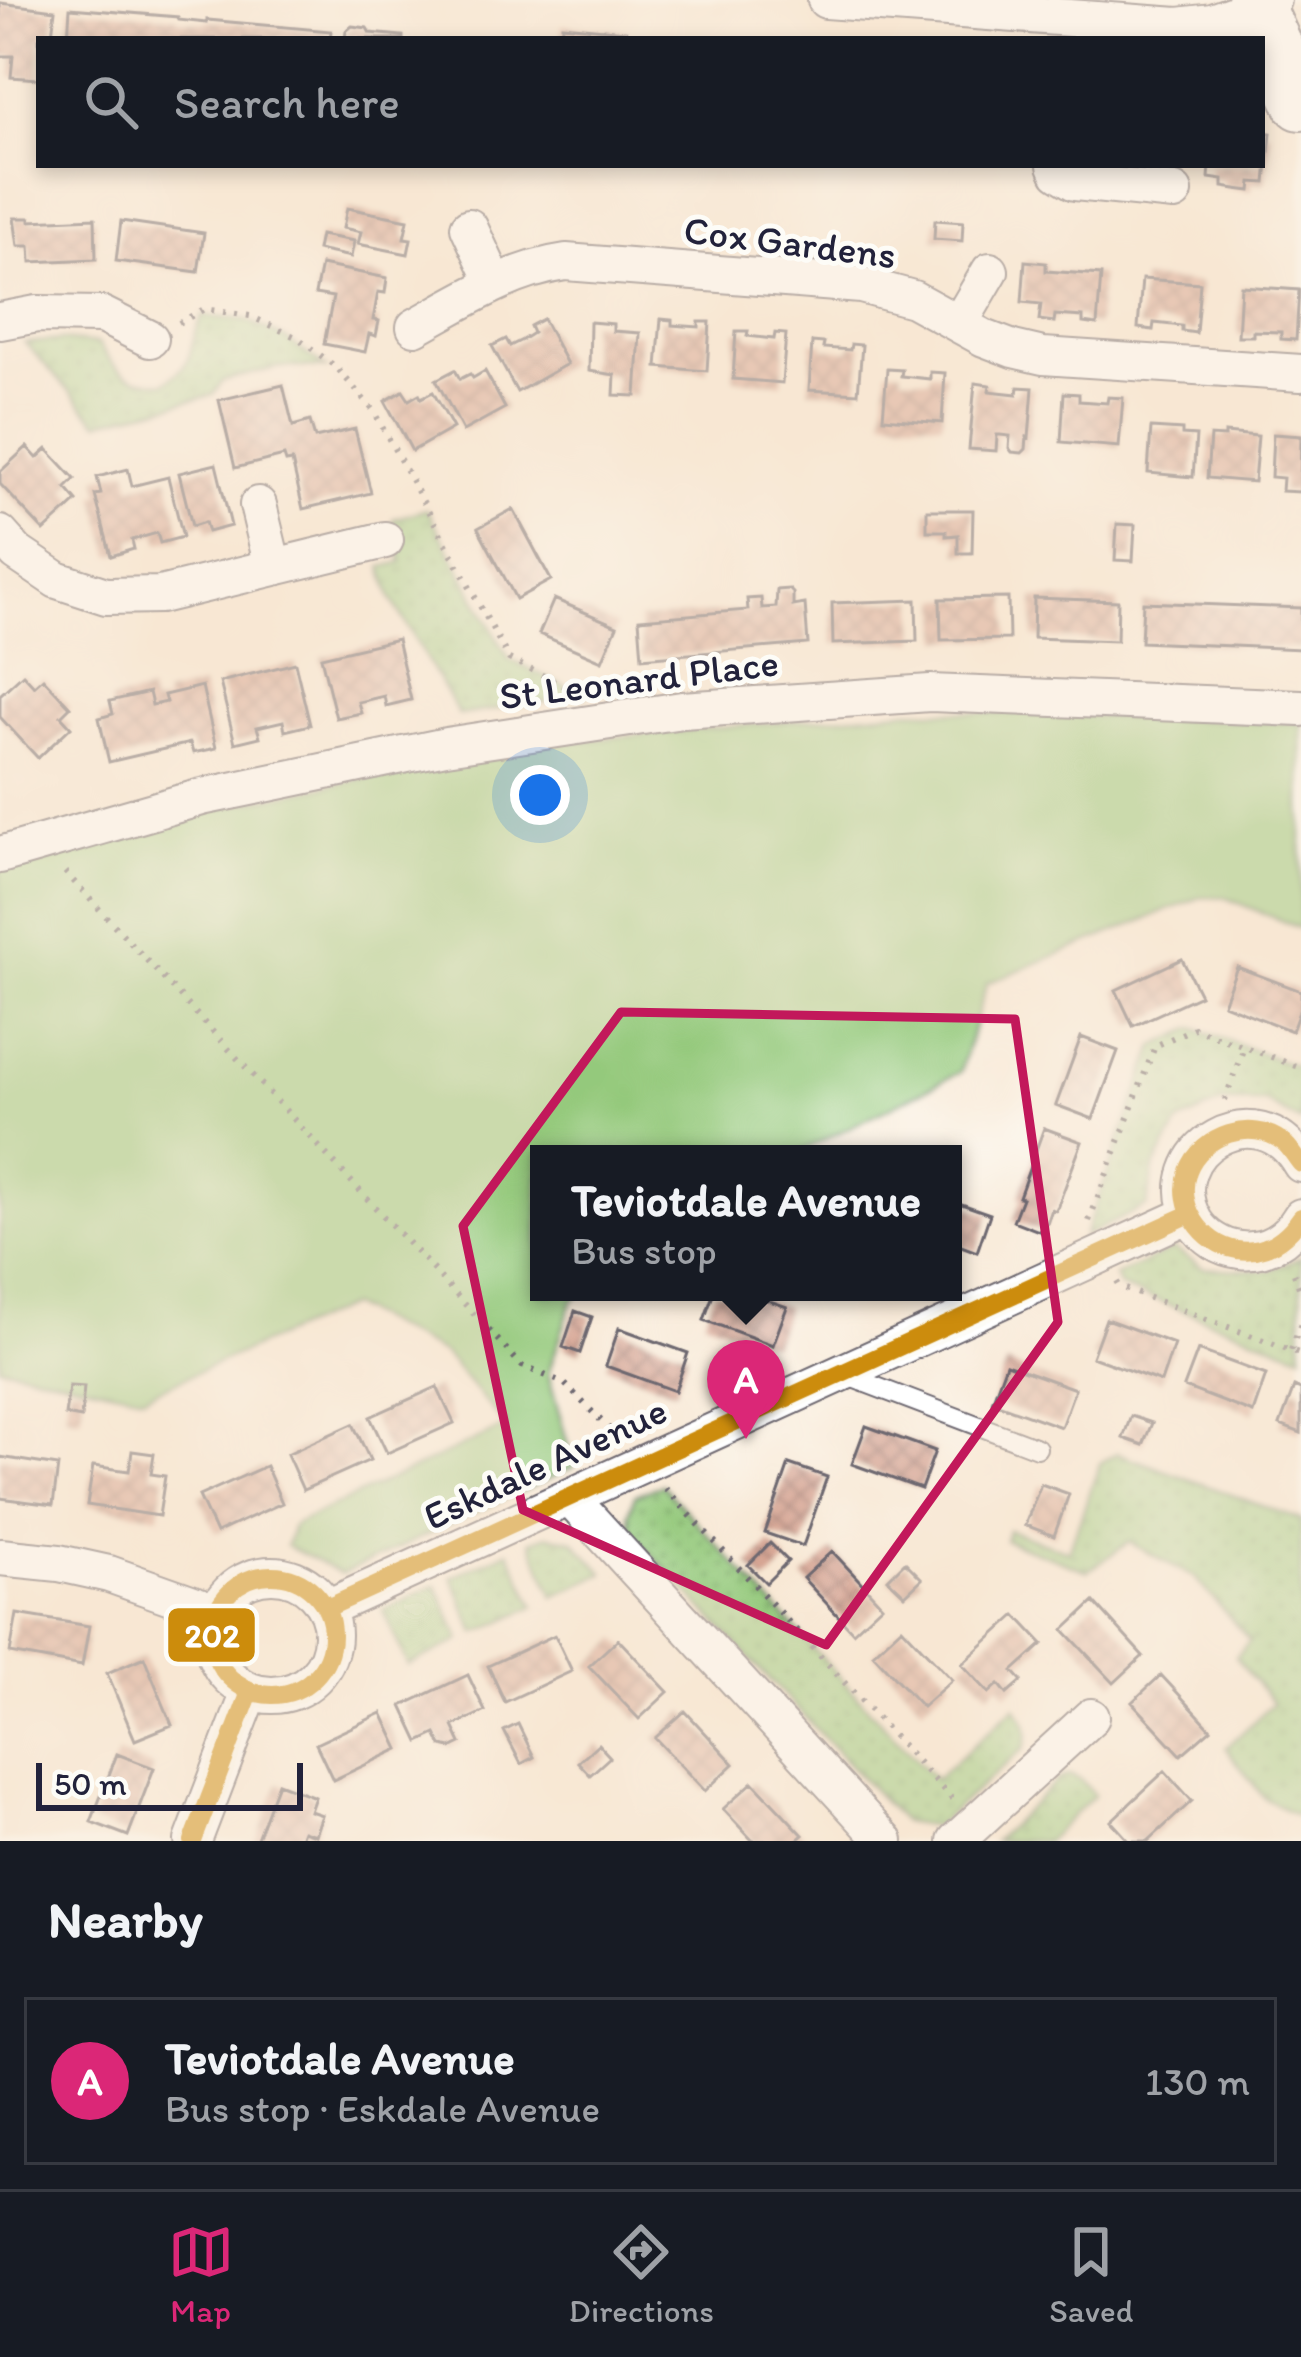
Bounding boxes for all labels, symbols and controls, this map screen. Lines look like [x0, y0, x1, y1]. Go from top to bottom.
search box [36, 36, 1265, 168]
icon: search [78, 69, 144, 135]
text: Search here [174, 75, 400, 129]
street label: Cox Gardens [681, 206, 899, 278]
street label: St Leonard Place [497, 639, 781, 719]
your location [510, 765, 570, 825]
popup [530, 1145, 962, 1301]
text: Teviotdale Avenue [571, 1173, 921, 1227]
text: Bus stop [571, 1227, 717, 1274]
pin: A [707, 1340, 785, 1439]
street label: Eskdale Avenue [416, 1386, 674, 1540]
line badge: 202 [166, 1606, 257, 1664]
text: 202 [184, 1616, 240, 1655]
scale bar [36, 1757, 303, 1810]
text: 50 m [54, 1764, 127, 1803]
text: Nearby [48, 1889, 203, 1950]
text: Teviotdale Avenue [165, 2031, 515, 2085]
text: A [78, 2058, 102, 2105]
text: 130 m [1145, 2058, 1250, 2105]
text: Bus stop · Eskdale Avenue [165, 2085, 600, 2132]
tab: Map [168, 2219, 234, 2330]
tab: Directions [569, 2219, 714, 2330]
tab: Saved [1049, 2219, 1133, 2330]

